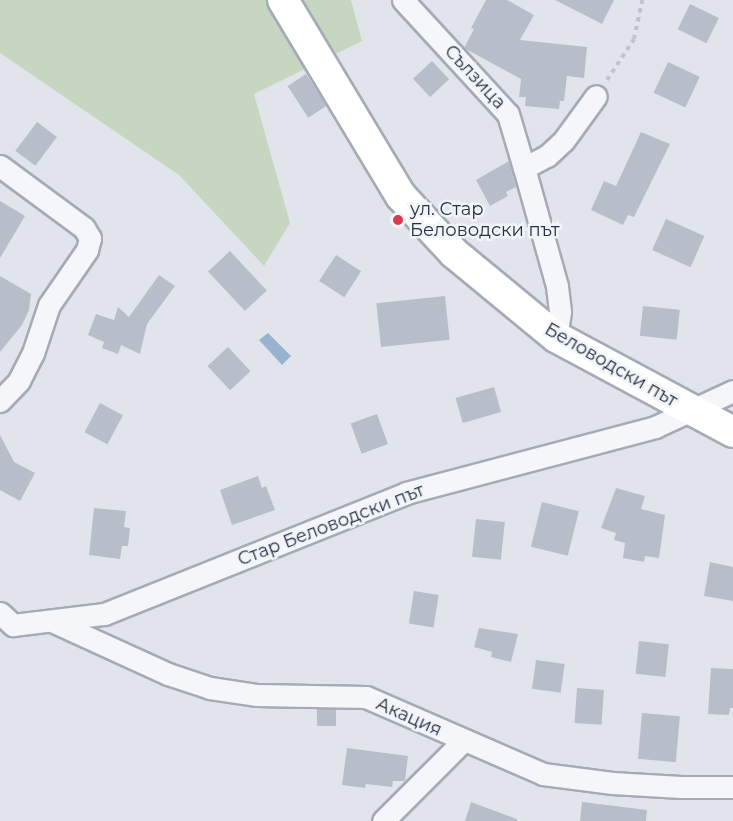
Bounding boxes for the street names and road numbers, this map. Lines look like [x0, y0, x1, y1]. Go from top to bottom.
street label: Сълзица [440, 41, 510, 113]
street label: Беловодски път [541, 318, 681, 412]
street label: Стар Беловодски път [235, 479, 427, 571]
street label: Акация [373, 693, 445, 741]

